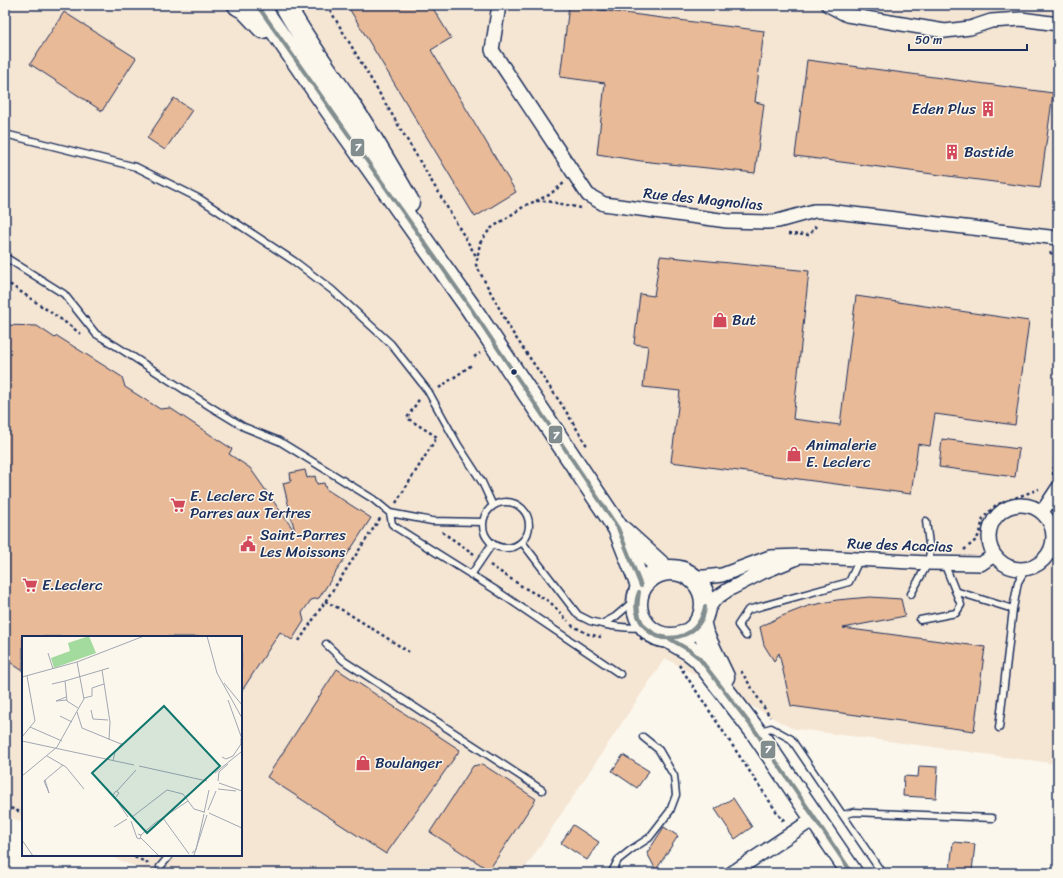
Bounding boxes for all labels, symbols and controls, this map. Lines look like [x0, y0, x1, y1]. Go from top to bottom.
scale bar [909, 26, 1027, 52]
text: 50 m [915, 29, 942, 51]
place label: Eden Plus [912, 96, 976, 122]
building icon: Eden Plus [979, 100, 997, 118]
line badge: 7 [350, 138, 365, 157]
text: 7 [355, 138, 363, 157]
place label: Bastide [964, 139, 1014, 165]
building icon: Bastide [943, 143, 961, 161]
street label: Rue des Magnolias [642, 180, 765, 218]
place label: But [732, 307, 757, 333]
shop icon: But [711, 311, 729, 329]
unlabelled marker [509, 367, 519, 377]
line badge: 7 [548, 425, 563, 444]
text: 7 [553, 426, 561, 445]
place label: Animalerie E. Leclerc [805, 432, 877, 475]
shop icon: Animalerie E. Leclerc [785, 445, 803, 463]
place label: E. Leclerc St Parres aux Tertres [190, 483, 311, 526]
supermarket icon: E. Leclerc St Parres aux Tertres [169, 496, 187, 514]
place label: Saint-Parres Les Moissons [260, 522, 346, 565]
street label: Rue des Acacias [847, 530, 953, 560]
public building icon: Saint-Parres Les Moissons [239, 535, 257, 553]
place label: E.Leclerc [42, 572, 103, 598]
supermarket icon: E.Leclerc [21, 576, 39, 594]
inset map [22, 636, 242, 856]
line badge: 7 [760, 740, 776, 759]
text: 7 [765, 740, 773, 759]
place label: Boulanger [375, 750, 442, 776]
shop icon: Boulanger [354, 754, 372, 772]

